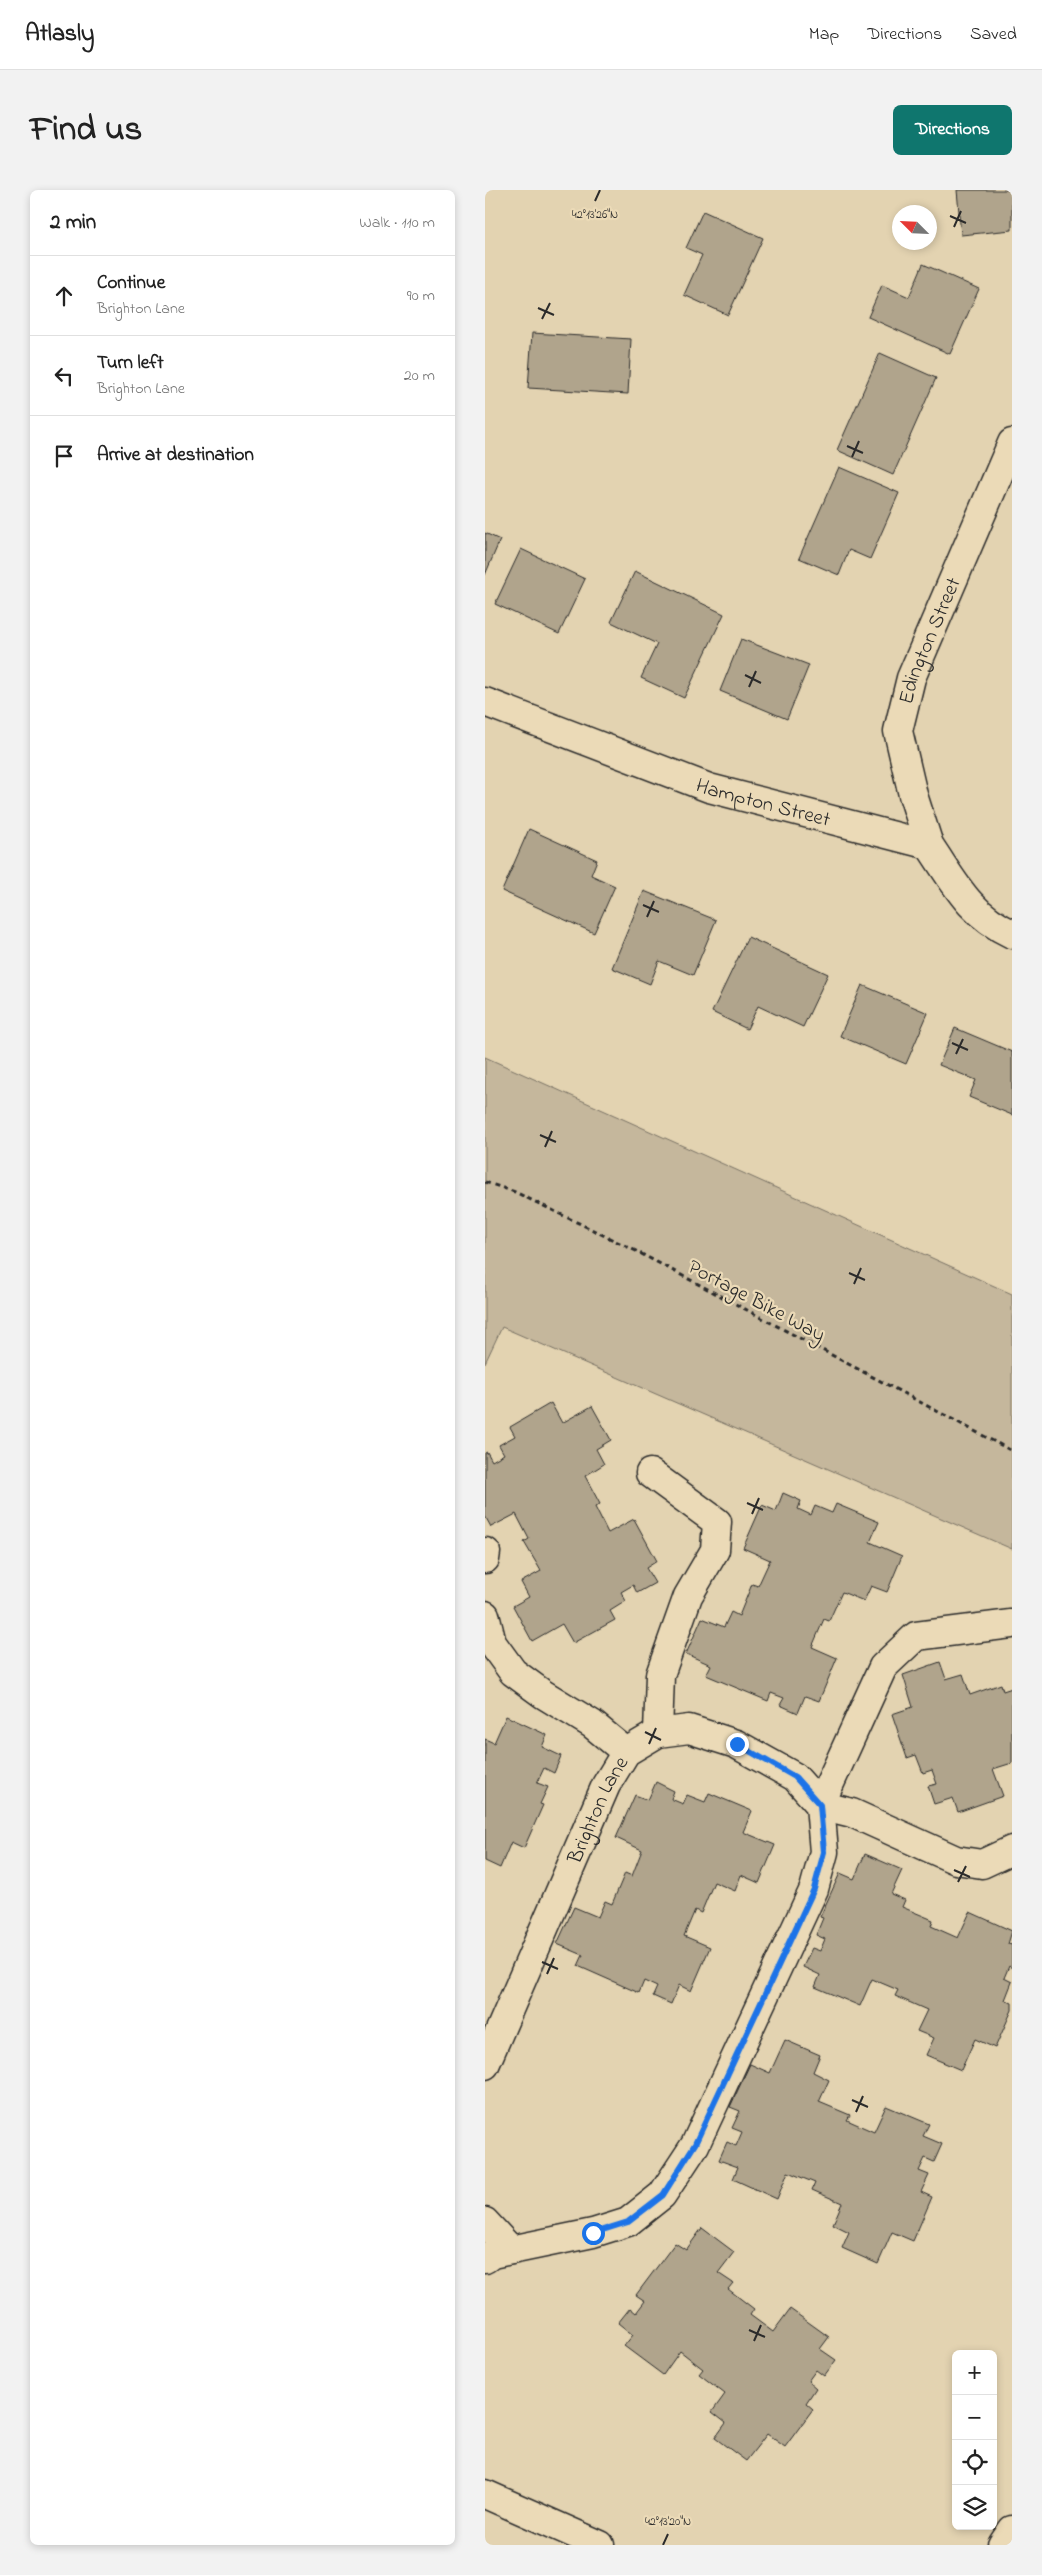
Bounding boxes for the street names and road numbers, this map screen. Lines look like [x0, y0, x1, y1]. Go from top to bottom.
street label: Edington Street [892, 573, 969, 707]
street label: Hampton Street [691, 771, 833, 836]
street label: Portage Bike Way [681, 1253, 830, 1352]
street label: Brighton Lane [560, 1751, 637, 1870]

